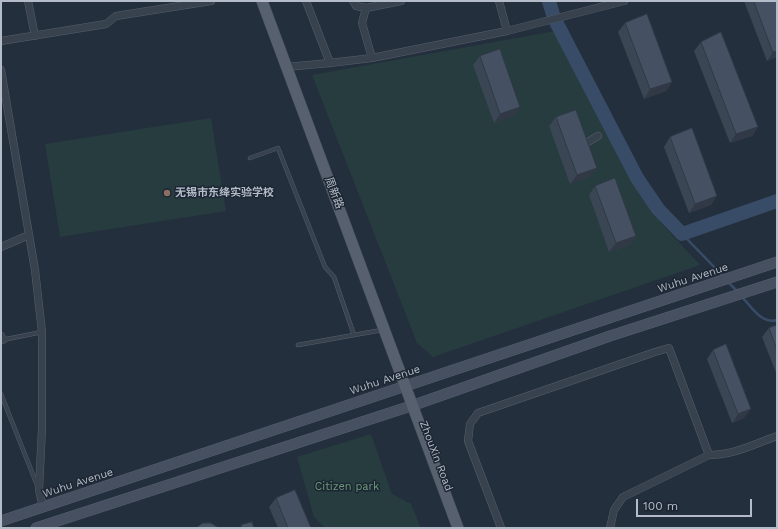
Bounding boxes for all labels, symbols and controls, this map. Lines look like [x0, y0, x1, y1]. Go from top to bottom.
street label: 周新路 [322, 175, 346, 211]
place label: 无锡市东绛实验学校 [175, 186, 274, 200]
marker: 无锡市东绛实验学校 [162, 188, 172, 198]
street label: Wuhu Avenue [656, 260, 730, 296]
street label: Wuhu Avenue [348, 362, 422, 398]
street label: ZhouXin Road [417, 419, 455, 493]
street label: Wuhu Avenue [41, 465, 115, 501]
park label: Citizen park [315, 480, 379, 494]
scale bar [638, 491, 754, 517]
text: 100 m [643, 499, 678, 513]

